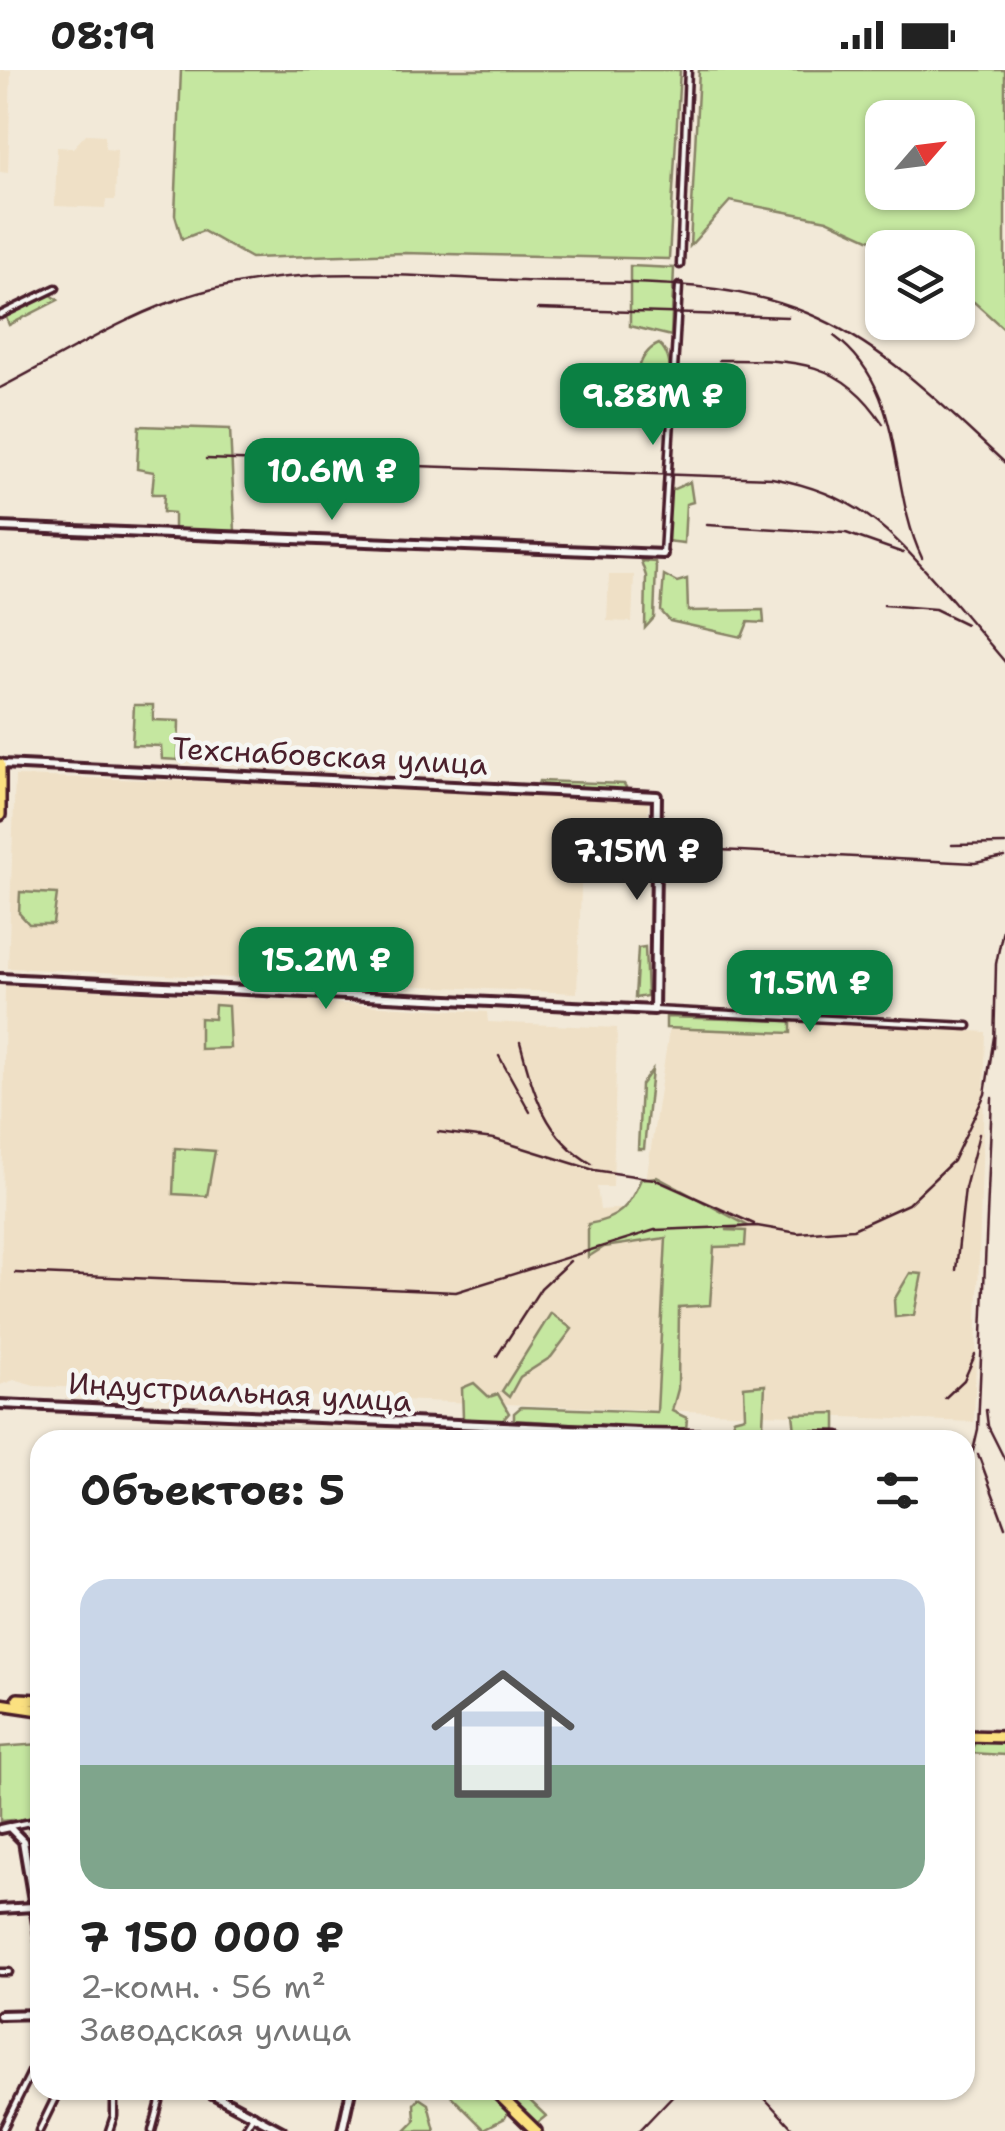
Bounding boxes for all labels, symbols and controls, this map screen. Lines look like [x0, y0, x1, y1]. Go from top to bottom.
text: 08:19 [50, 10, 156, 61]
north arrow [865, 100, 975, 210]
map controls [865, 100, 975, 340]
button: layers [865, 230, 975, 340]
pin: 9.88M ₽ [561, 363, 745, 448]
text: 9.88M ₽ [582, 374, 724, 417]
pin: 10.6M ₽ [240, 438, 424, 523]
text: 10.6M ₽ [266, 449, 398, 492]
street label: Техснабовская улица [171, 727, 489, 785]
pin: 7.15M ₽ [545, 818, 729, 903]
text: 7.15M ₽ [574, 829, 700, 872]
pin: 15.2M ₽ [234, 927, 418, 1012]
text: 15.2M ₽ [261, 938, 391, 981]
pin: 11.5M ₽ [718, 950, 902, 1035]
text: 11.5M ₽ [749, 961, 871, 1004]
street label: Индустриальная улица [67, 1363, 413, 1421]
text: Объектов: 5 [80, 1462, 345, 1518]
icon: filters [870, 1463, 925, 1518]
icon: home [413, 1644, 593, 1824]
text: 7 150 000 ₽ [80, 1909, 345, 1965]
text: 2-комн. · 56 m² [80, 1965, 326, 2008]
text: Заводская улица [80, 2008, 351, 2051]

